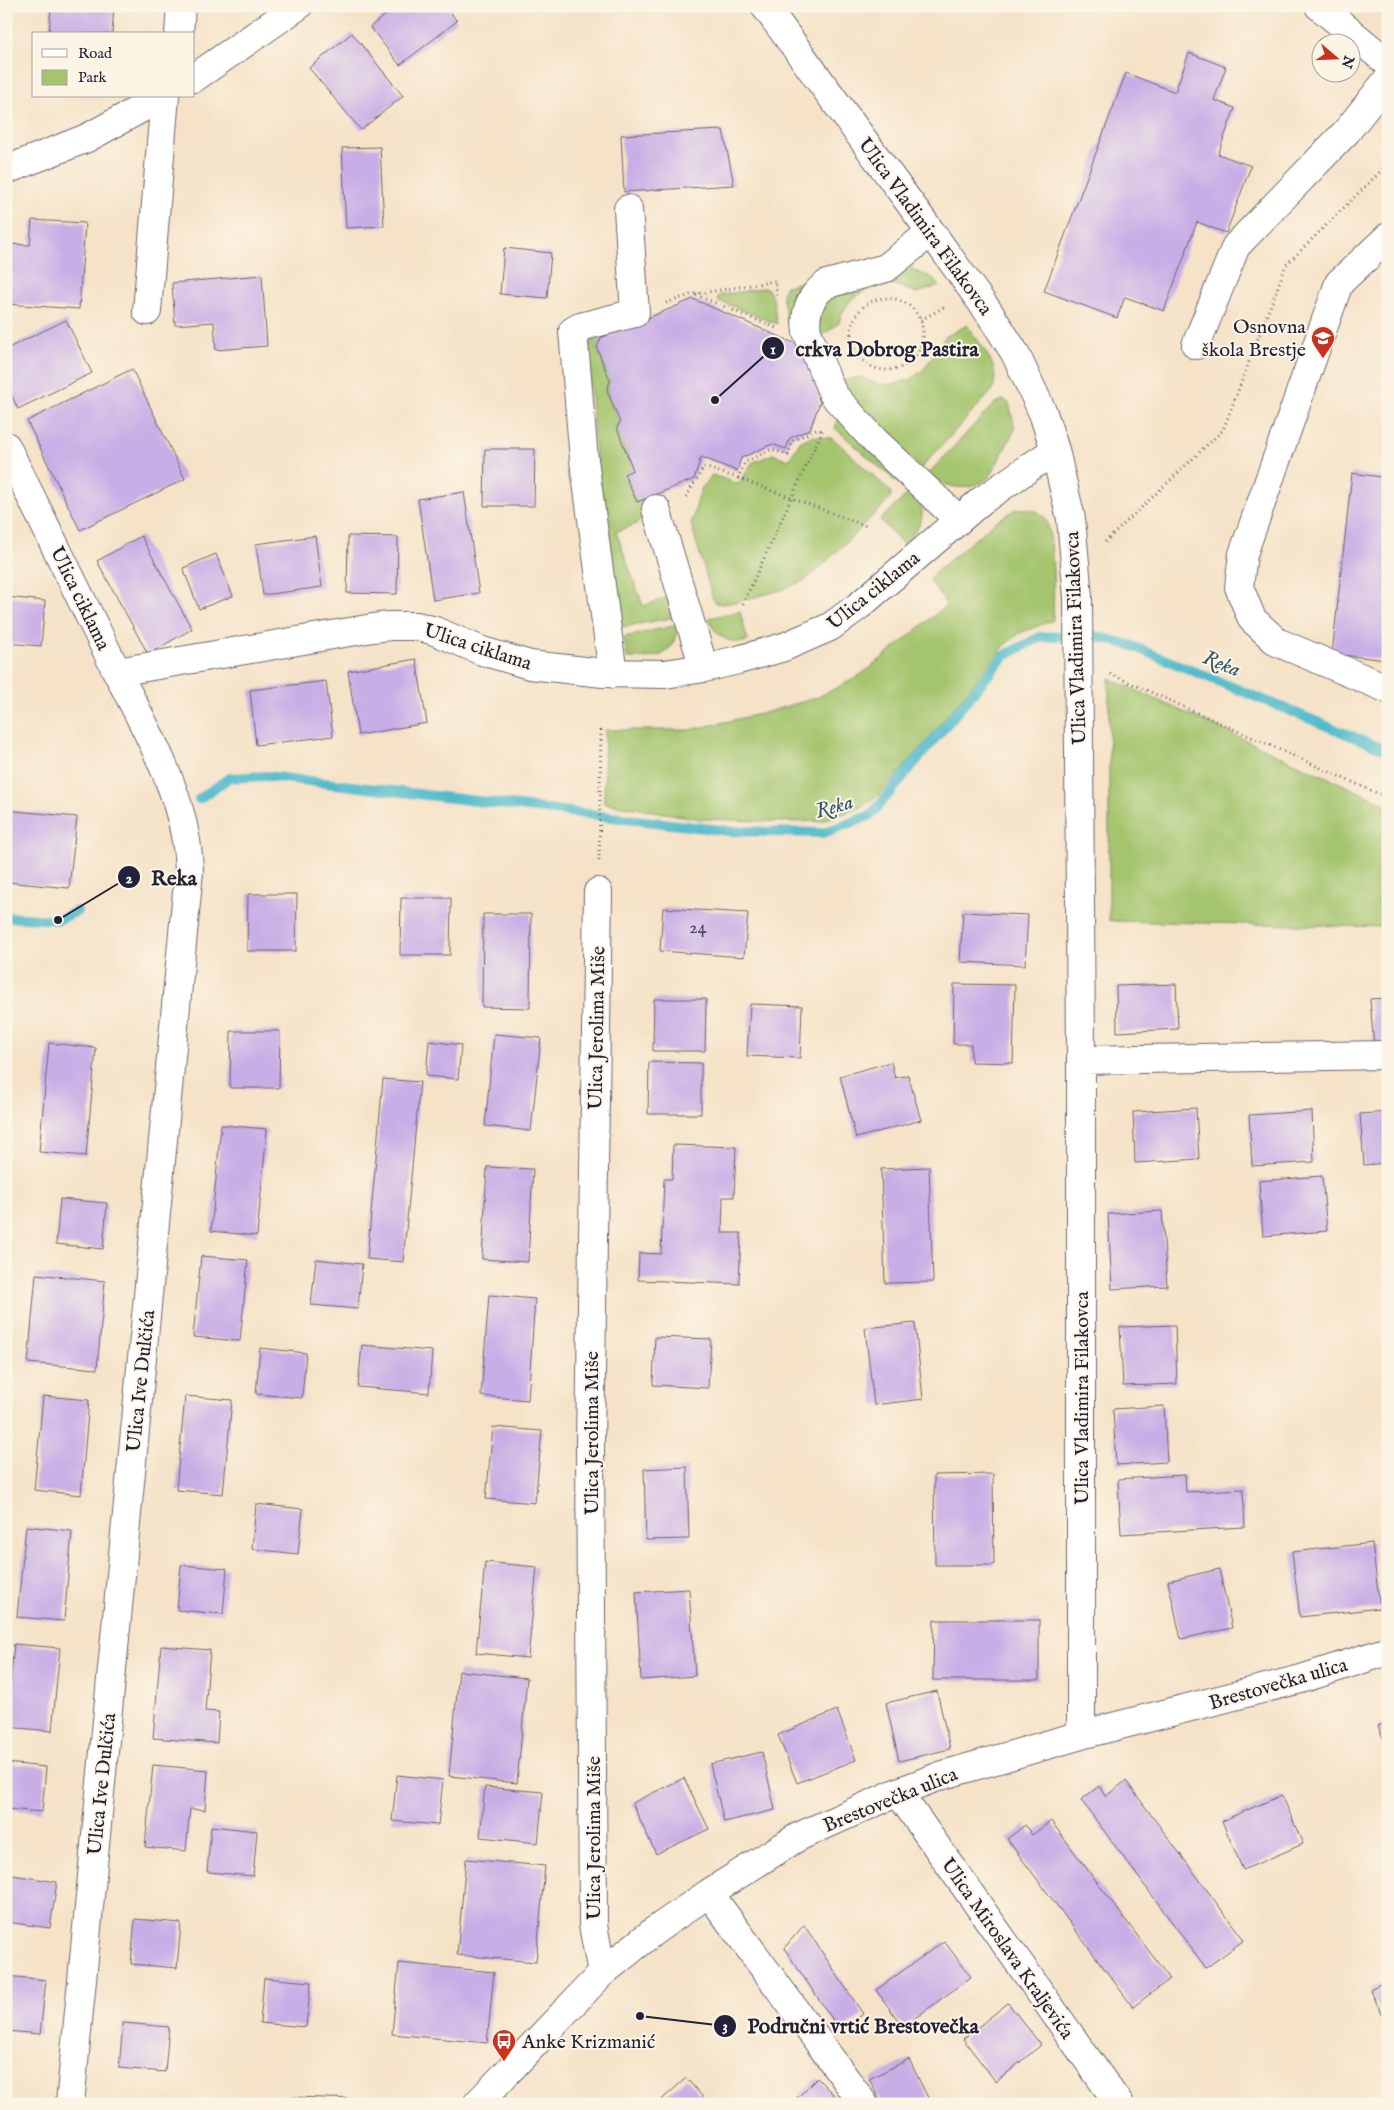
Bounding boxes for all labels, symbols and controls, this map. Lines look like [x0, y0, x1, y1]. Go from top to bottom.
legend [32, 32, 195, 98]
north arrow [1312, 32, 1362, 82]
text: Road [78, 44, 113, 63]
text: N [1337, 52, 1358, 71]
text: Park [78, 68, 108, 87]
street label: Ulica Vladimira Filakovca [852, 133, 998, 321]
place label: Osnovna škola Brestje [1202, 315, 1306, 363]
school or university icon: Osnovna škola Brestje [1310, 325, 1336, 359]
callout: crkva Dobrog Pastira [761, 330, 989, 366]
text: crkva Dobrog Pastira [795, 337, 979, 364]
text: 1 [770, 340, 776, 359]
street label: Ulica Vladimira Filakovca [1060, 530, 1093, 745]
street label: Ulica ciklama [44, 543, 116, 655]
street label: Ulica ciklama [822, 546, 926, 636]
street label: Ulica ciklama [420, 618, 535, 677]
water label: Reka [1199, 645, 1244, 684]
water label: Reka [812, 789, 857, 826]
callout: Reka [117, 859, 207, 895]
text: Reka [151, 866, 198, 893]
text: 2 [125, 869, 133, 888]
house number: 24 [689, 917, 707, 940]
street label: Ulica Jerolima Miše [584, 946, 611, 1110]
street label: Ulica Vladimira Filakovca [1070, 1291, 1095, 1505]
street label: Ulica Ive Dulčića [122, 1308, 161, 1453]
street label: Ulica Jerolima Miše [580, 1351, 605, 1515]
street label: Brestovečka ulica [1206, 1653, 1351, 1716]
street label: Ulica Ive Dulčića [83, 1711, 122, 1856]
street label: Ulica Jerolima Miše [582, 1756, 607, 1920]
street label: Brestovečka ulica [820, 1762, 962, 1839]
street label: Ulica Miroslava Kraljevića [935, 1853, 1079, 2045]
callout: Područni vrtić Brestovečka [712, 2008, 989, 2044]
text: Područni vrtić Brestovečka [747, 2014, 980, 2041]
text: 3 [722, 2017, 728, 2036]
bus stop icon: Anke Krizmanić [491, 2028, 517, 2062]
place label: Anke Krizmanić [521, 2030, 655, 2055]

